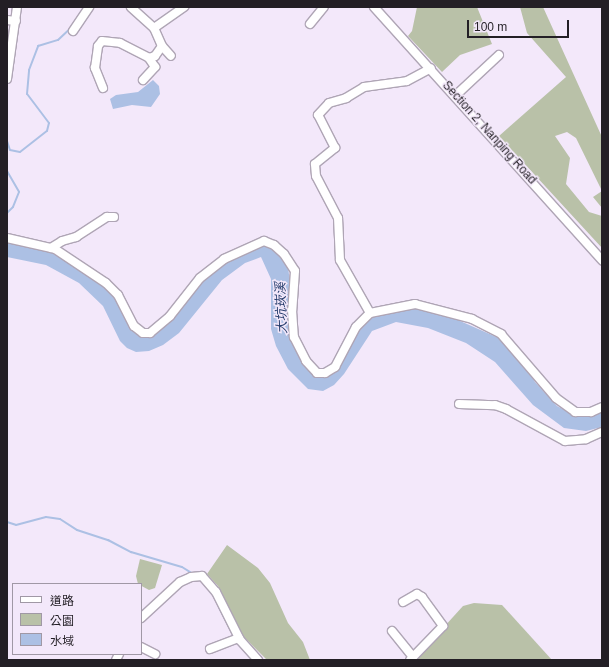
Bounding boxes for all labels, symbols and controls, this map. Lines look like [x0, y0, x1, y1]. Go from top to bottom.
scale bar [469, 12, 571, 38]
text: 100 m [474, 20, 507, 34]
street label: Section 2, Nanping Road [439, 79, 539, 187]
water label: 大坑崁溪 [273, 282, 291, 334]
legend [12, 583, 142, 655]
text: 道路 [50, 594, 74, 608]
text: 公園 [50, 614, 74, 628]
text: 水域 [50, 634, 74, 648]

